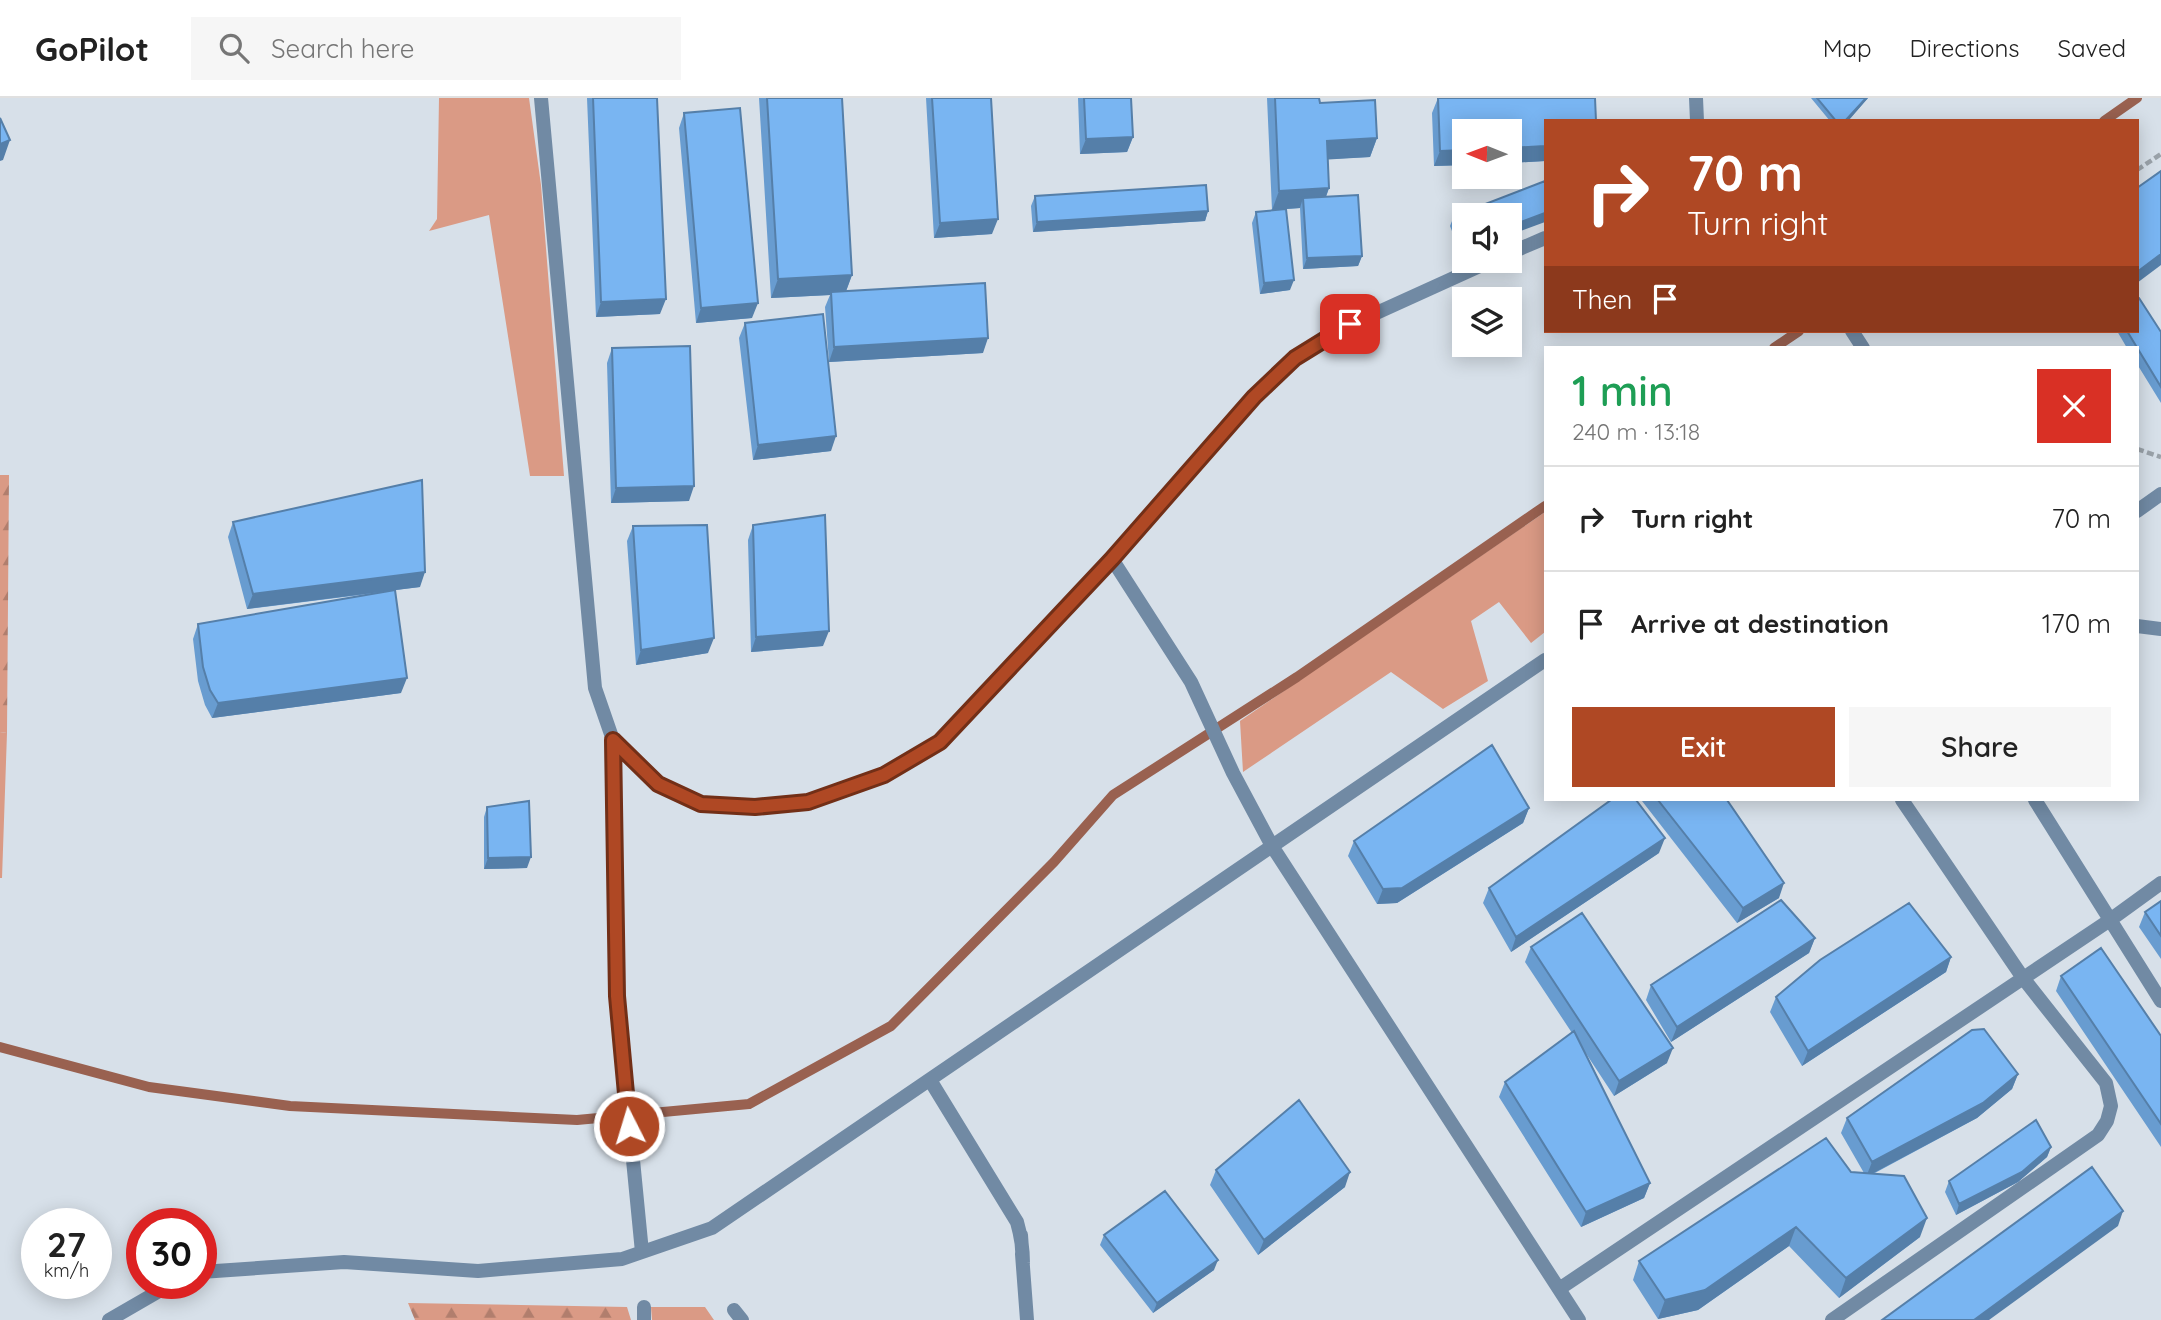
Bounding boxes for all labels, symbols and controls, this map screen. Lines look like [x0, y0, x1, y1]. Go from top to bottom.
search box [191, 17, 681, 80]
text: GoPilot [35, 28, 149, 69]
icon: search [215, 29, 253, 67]
text: Search here [271, 32, 414, 65]
text: Map [1823, 33, 1872, 63]
text: Directions [1910, 33, 2020, 63]
text: Saved [2058, 33, 2126, 63]
north arrow [1452, 119, 1522, 189]
map controls [1452, 119, 1522, 357]
text: 70 m [1687, 142, 1803, 203]
icon: right [1572, 147, 1663, 238]
button: sound [1452, 203, 1522, 273]
text: Turn right [1687, 203, 1828, 243]
icon: arrive [1646, 280, 1684, 318]
text: Then [1572, 283, 1632, 316]
button: layers [1452, 287, 1522, 357]
pin [1320, 294, 1380, 354]
icon: arrive [1331, 305, 1369, 343]
text: 1 min [1572, 364, 1673, 417]
button: close [2037, 369, 2111, 443]
text: 240 m · 13:18 [1572, 417, 1700, 446]
icon: right [1572, 500, 1610, 538]
text: Turn right [1631, 502, 1753, 535]
text: 70 m [2051, 502, 2111, 535]
icon: arrive [1572, 605, 1610, 643]
text: Arrive at destination [1631, 607, 1889, 640]
text: 170 m [2042, 607, 2111, 640]
button: Exit [1572, 707, 1835, 787]
button: Share [1849, 707, 2111, 787]
position arrow [592, 1089, 666, 1163]
speed limit sign: 30 [126, 1208, 217, 1299]
text: 27 [47, 1222, 86, 1266]
text: km/h [44, 1259, 89, 1282]

